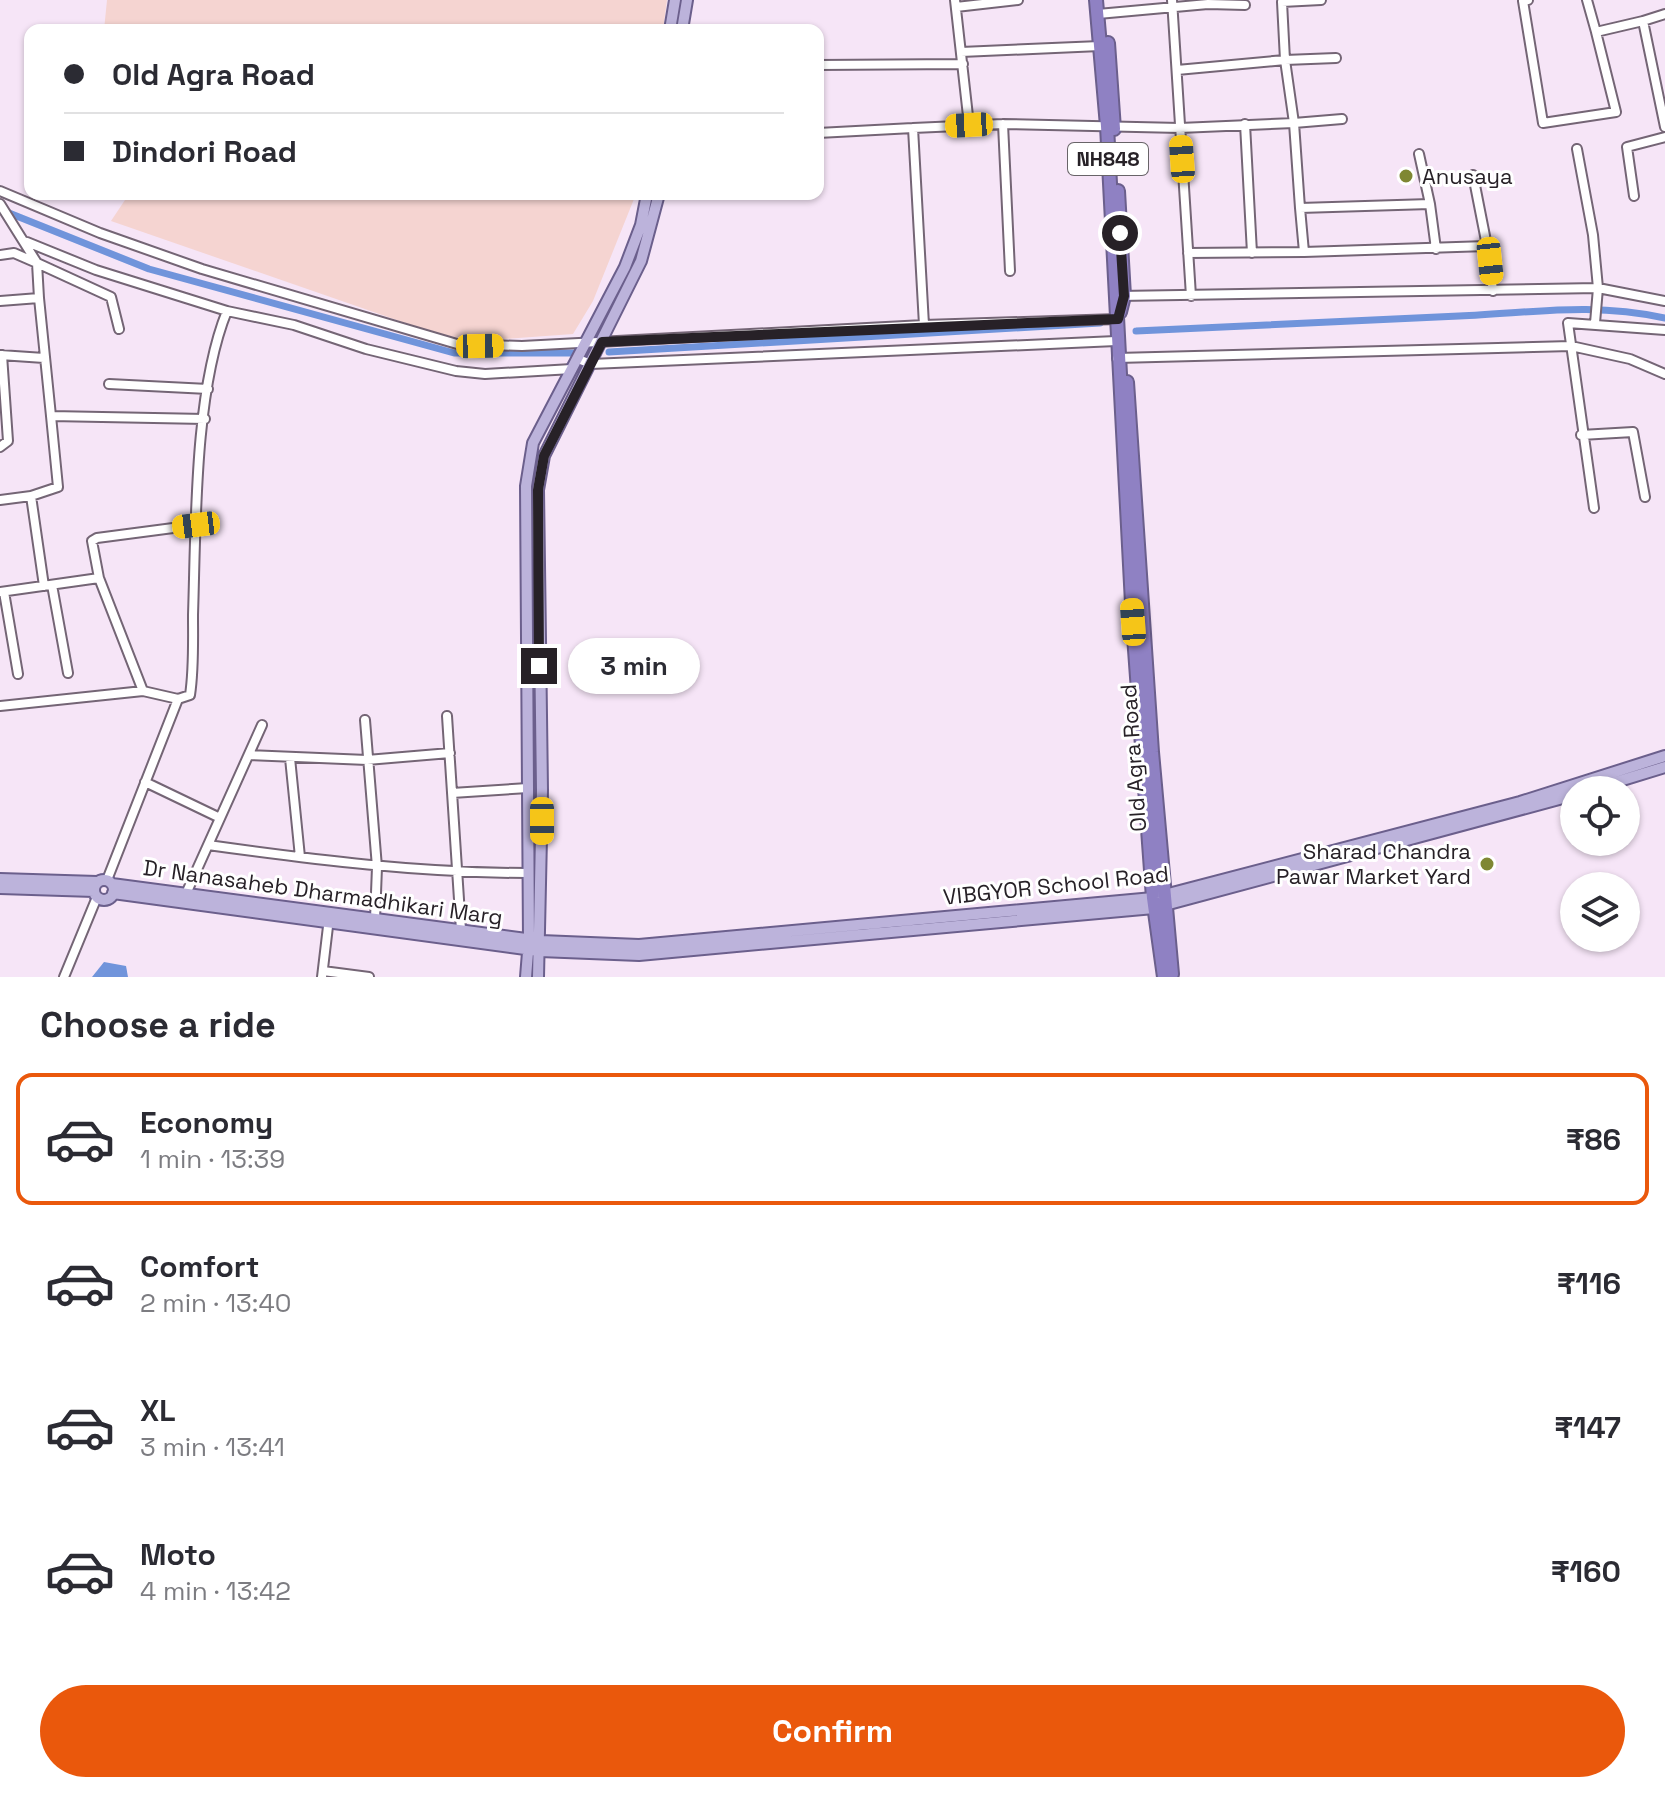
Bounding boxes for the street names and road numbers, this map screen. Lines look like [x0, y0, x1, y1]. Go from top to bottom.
road number: NH848 [1068, 143, 1148, 175]
street label: Old Agra Road [1114, 683, 1152, 833]
street label: Dr Nanasaheb Dharmadhikari Marg [141, 853, 505, 931]
street label: VIBGYOR School Road [942, 859, 1170, 911]

